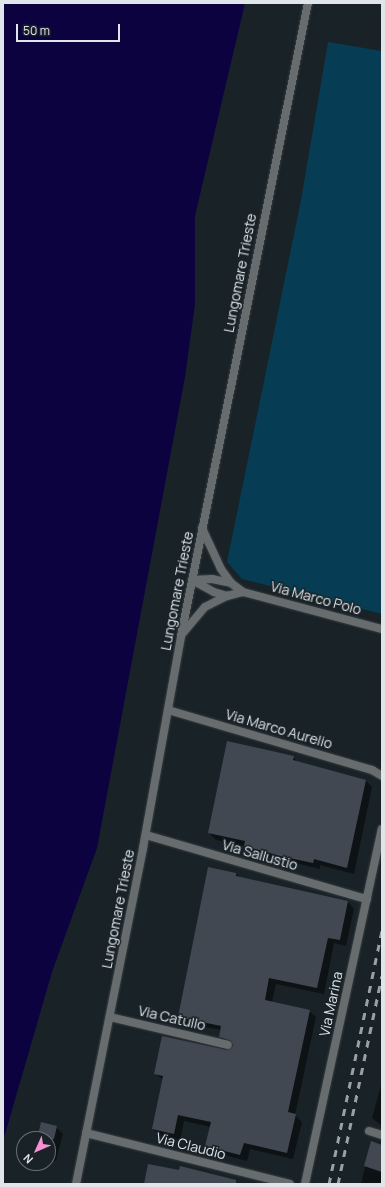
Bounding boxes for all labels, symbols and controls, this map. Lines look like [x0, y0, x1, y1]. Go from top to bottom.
scale bar [18, 16, 122, 42]
text: 50 m [23, 22, 50, 39]
street label: Lungomare Trieste [220, 212, 260, 334]
street label: Lungomare Trieste [157, 530, 197, 652]
street label: Via Marco Polo [269, 578, 363, 618]
street label: Via Marco Aurelio [224, 706, 334, 752]
street label: Via Sallustio [220, 836, 300, 874]
street label: Lungomare Trieste [98, 848, 138, 970]
street label: Via Marina [316, 970, 346, 1038]
street label: Via Catullo [137, 1002, 207, 1034]
street label: Via Claudio [154, 1129, 228, 1163]
north arrow [16, 1131, 56, 1171]
text: N [20, 1151, 36, 1167]

